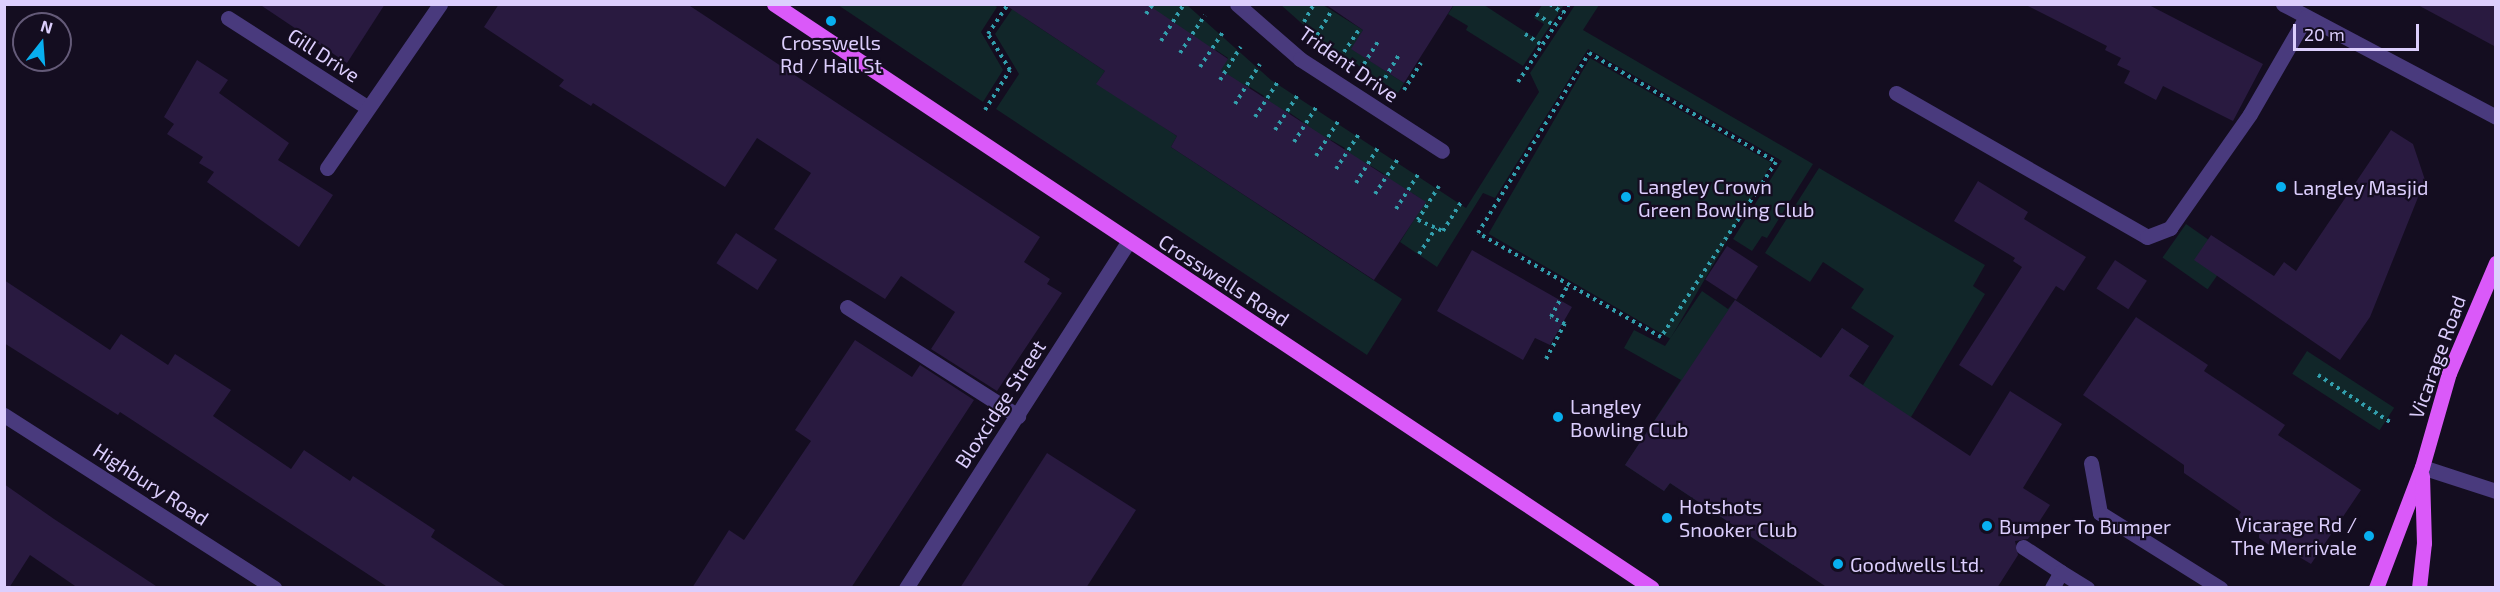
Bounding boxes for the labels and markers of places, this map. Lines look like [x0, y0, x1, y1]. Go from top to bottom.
marker: Crosswells Rd / Hall St [824, 14, 838, 28]
place label: Crosswells Rd / Hall St [780, 30, 882, 77]
place label: Langley Crown Green Bowling Club [1638, 174, 1814, 221]
place label: Langley Masjid [2293, 175, 2429, 199]
marker: Langley Masjid [2274, 180, 2288, 194]
marker: Langley Crown Green Bowling Club [1619, 190, 1633, 204]
place label: Langley Bowling Club [1570, 394, 1688, 441]
marker: Langley Bowling Club [1551, 410, 1565, 424]
place label: Hotshots Snooker Club [1679, 494, 1798, 541]
marker: Hotshots Snooker Club [1660, 511, 1674, 525]
place label: Vicarage Rd / The Merrivale [2231, 512, 2357, 559]
place label: Bumper To Bumper [1999, 514, 2172, 538]
marker: Bumper To Bumper [1980, 519, 1994, 533]
marker: Vicarage Rd / The Merrivale [2362, 529, 2376, 543]
place label: Goodwells Ltd. [1850, 552, 1984, 576]
marker: Goodwells Ltd. [1831, 557, 1845, 571]

